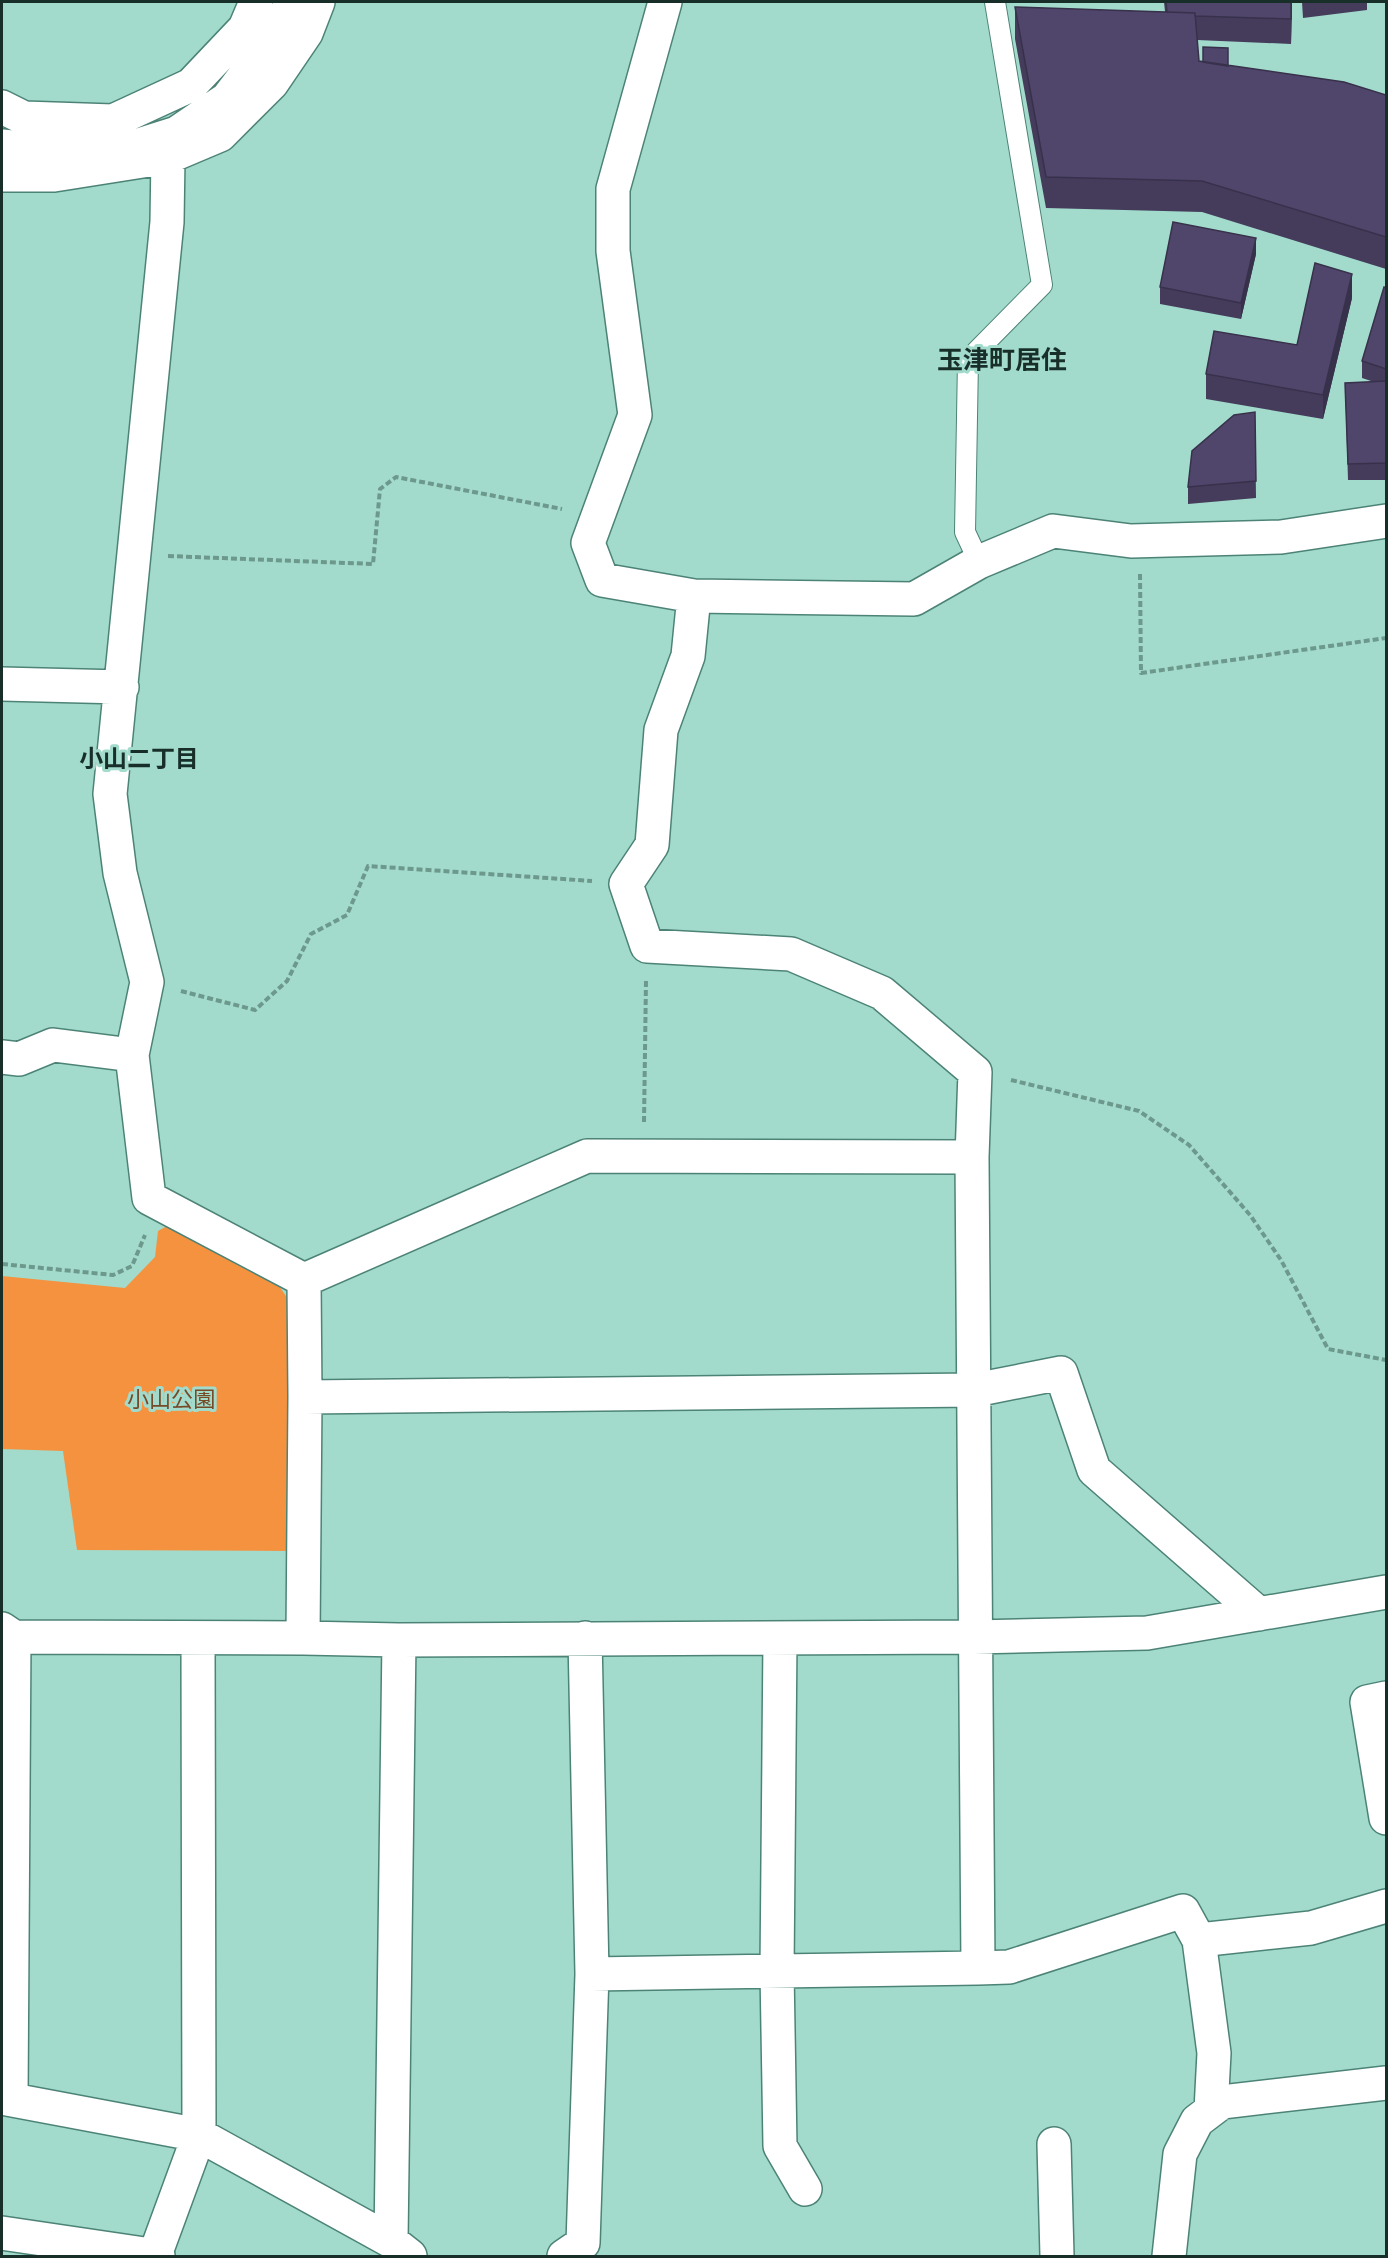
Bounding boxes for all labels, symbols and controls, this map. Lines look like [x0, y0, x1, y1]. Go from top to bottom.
district label: 玉津町居住 [937, 346, 1067, 377]
district label: 小山二丁目 [79, 745, 199, 774]
park label: 小山公園 [127, 1387, 215, 1414]

